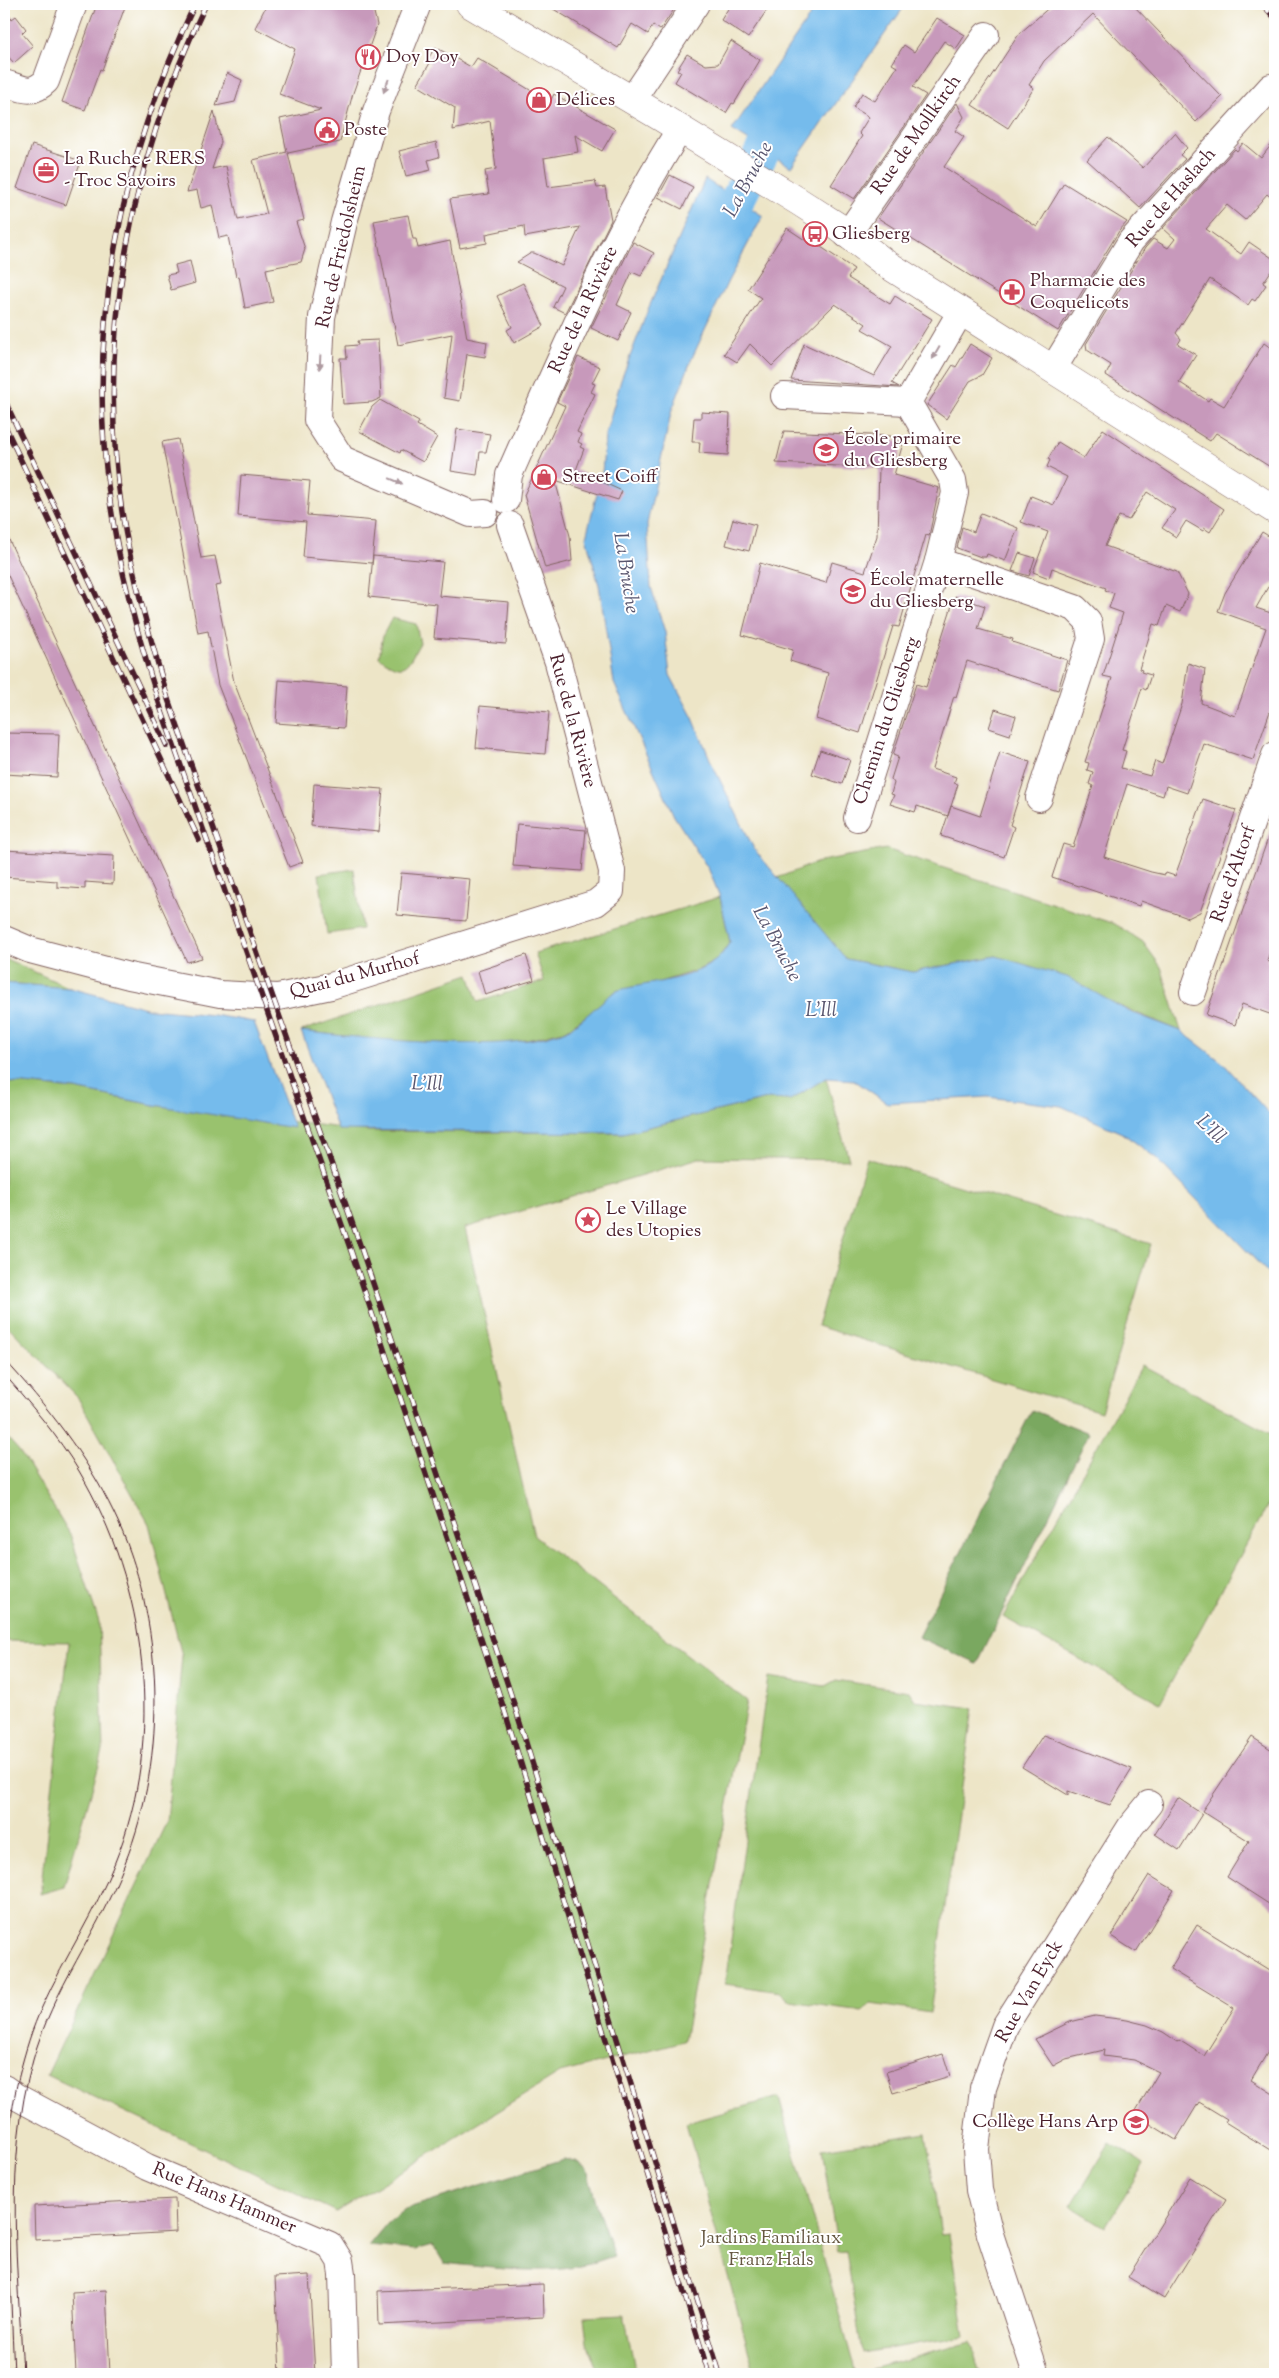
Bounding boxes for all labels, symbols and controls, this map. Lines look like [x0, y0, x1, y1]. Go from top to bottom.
restaurant icon: Doy Doy [355, 44, 381, 70]
place label: Doy Doy [386, 44, 459, 71]
street label: Rue de Mollkirch [865, 69, 969, 201]
one-way arrow [382, 79, 390, 94]
shop icon: Délices [526, 87, 552, 113]
place label: Délices [556, 87, 615, 114]
public building icon: Poste [314, 117, 340, 143]
place label: Poste [344, 117, 387, 144]
water label: La Bruche [717, 137, 781, 223]
street label: Rue de Haslach [1121, 142, 1223, 254]
place label: La Ruche - RERS - Troc Savoirs [64, 146, 205, 195]
office icon: La Ruche - RERS - Troc Savoirs [33, 157, 59, 183]
street label: Rue de Friedolsheim [310, 163, 374, 331]
bus stop icon: Gliesberg [802, 221, 828, 247]
place label: Gliesberg [832, 221, 910, 248]
street label: Rue de la Rivière [543, 242, 625, 378]
place label: Pharmacie des Coquelicots [1030, 268, 1145, 317]
pharmacy icon: Pharmacie des Coquelicots [999, 279, 1025, 305]
one-way arrow [932, 346, 941, 359]
one-way arrow [315, 354, 323, 370]
place label: École primaire du Gliesberg [844, 426, 961, 475]
school or university icon: École primaire du Gliesberg [813, 437, 839, 463]
shop icon: Street Coiff [531, 464, 557, 490]
place label: Street Coiff [562, 464, 659, 491]
one-way arrow [389, 478, 403, 486]
water label: La Bruche [604, 530, 646, 616]
place label: École maternelle du Gliesberg [870, 567, 1004, 616]
school or university icon: École maternelle du Gliesberg [840, 578, 866, 604]
street label: Chemin du Gliesberg [847, 634, 927, 808]
street label: Rue de la Rivière [541, 651, 603, 791]
street label: Rue d'Altorf [1205, 820, 1264, 926]
water label: La Bruche [744, 901, 808, 987]
street label: Quai du Murhof [287, 945, 424, 1006]
water label: L'Ill [805, 997, 837, 1026]
water label: L'Ill [411, 1070, 443, 1100]
water label: L'Ill [1189, 1109, 1231, 1151]
place label: Le Village des Utopies [606, 1196, 701, 1245]
place icon: Le Village des Utopies [575, 1207, 601, 1233]
street label: Rue Van Eyck [990, 1935, 1071, 2048]
place label: Collège Hans Arp [972, 2109, 1118, 2136]
school or university icon: Collège Hans Arp [1123, 2109, 1149, 2135]
street label: Rue Hans Hammer [148, 2156, 300, 2242]
park label: Jardins Familiaux Franz Hals [700, 2225, 841, 2274]

